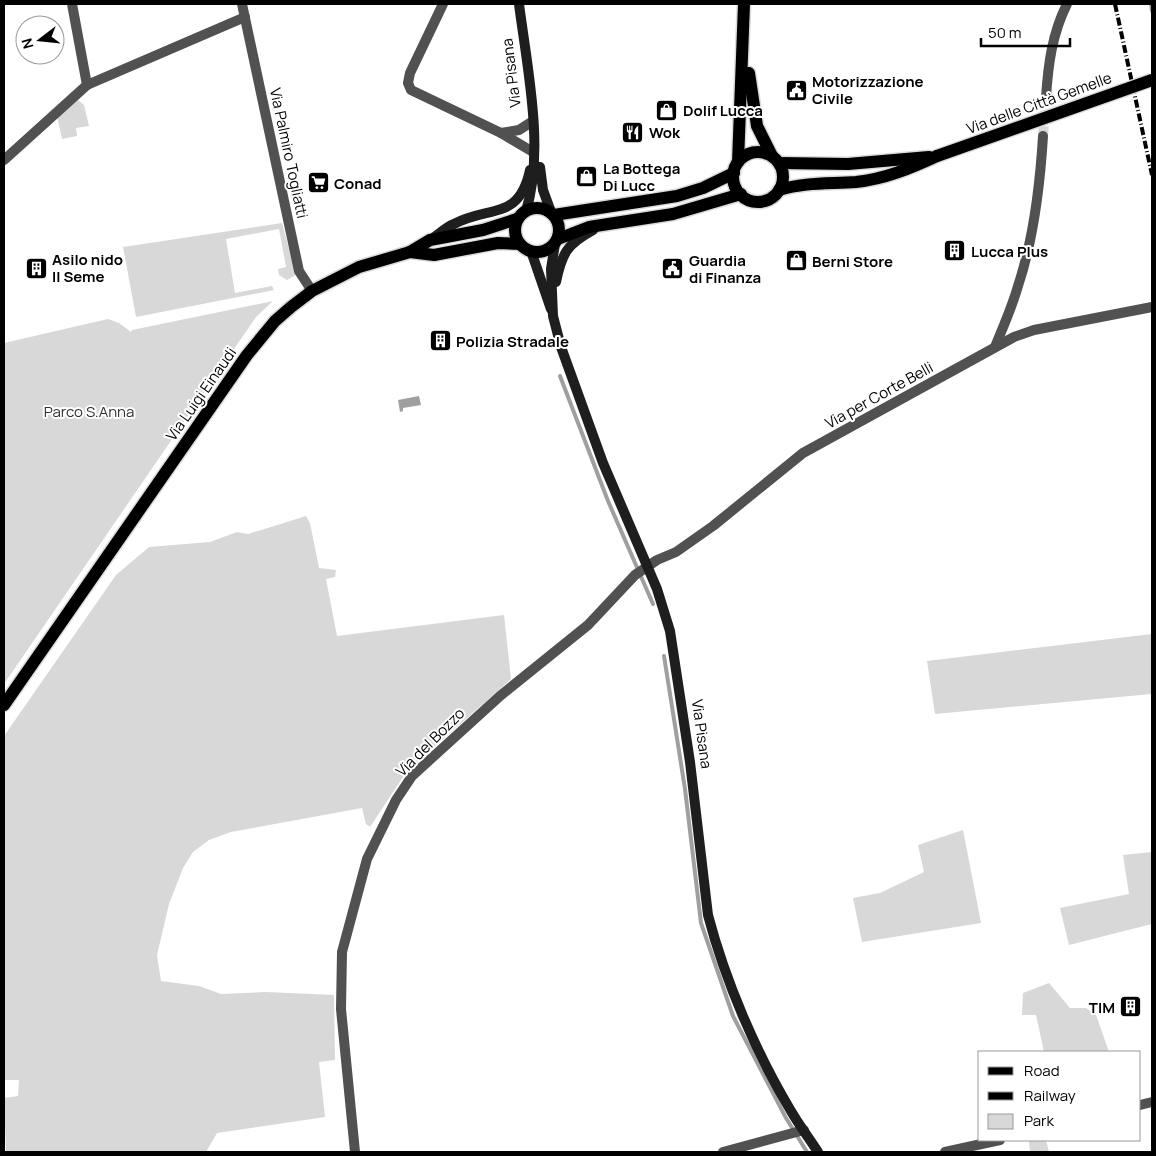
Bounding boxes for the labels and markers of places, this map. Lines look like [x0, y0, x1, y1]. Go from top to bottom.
place label: Motorizzazione Civile [812, 71, 924, 109]
public building icon: Motorizzazione Civile [784, 78, 808, 102]
shop icon: Dolif Lucca [655, 98, 679, 122]
place label: Dolif Lucca [683, 100, 763, 121]
restaurant icon: Wok [621, 120, 645, 144]
place label: Wok [649, 122, 681, 143]
place label: La Bottega Di Lucc [603, 158, 680, 196]
shop icon: La Bottega Di Lucc [575, 165, 599, 189]
supermarket icon: Conad [306, 171, 330, 195]
place label: Conad [334, 173, 382, 194]
building icon: Lucca Plus [943, 239, 967, 263]
place label: Lucca Plus [971, 241, 1048, 262]
place label: Asilo nido Il Seme [52, 249, 123, 287]
shop icon: Berni Store [784, 249, 808, 273]
place label: Guardia di Finanza [689, 250, 761, 288]
place label: Berni Store [812, 251, 893, 272]
building icon: Asilo nido Il Seme [24, 256, 48, 280]
public building icon: Guardia di Finanza [661, 257, 685, 281]
building icon: Polizia Stradale [428, 329, 452, 353]
place label: Polizia Stradale [456, 331, 569, 352]
building icon: TIM [1119, 995, 1143, 1019]
place label: TIM [1089, 997, 1115, 1018]

